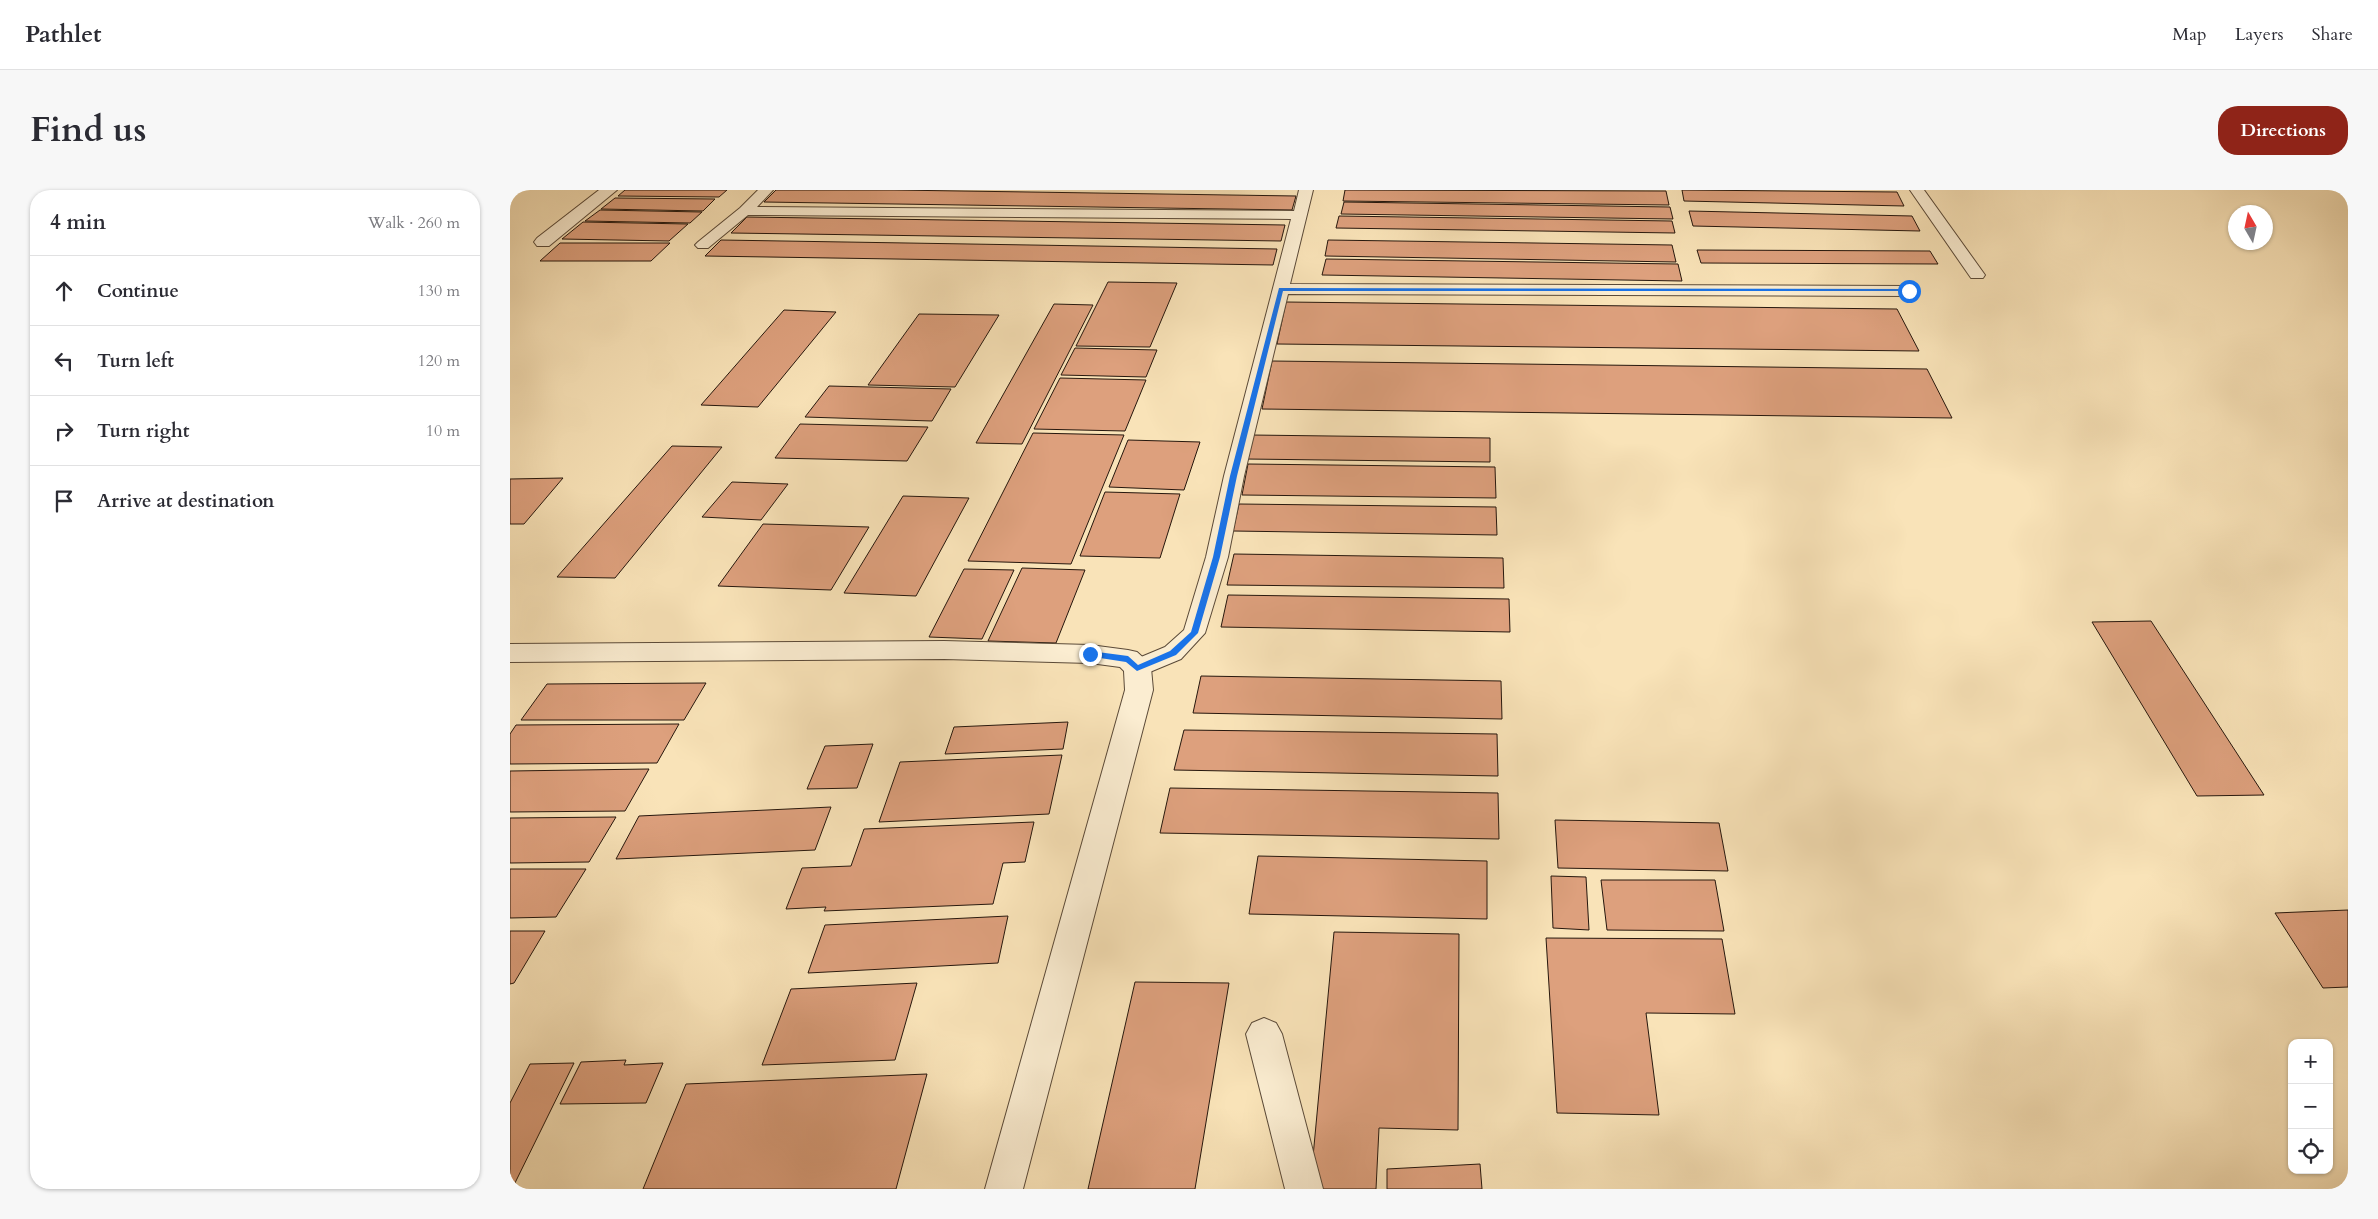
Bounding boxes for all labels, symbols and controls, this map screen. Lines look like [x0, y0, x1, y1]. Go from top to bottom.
text: Pathlet [25, 18, 102, 51]
text: Map [2172, 22, 2207, 47]
text: Layers [2235, 22, 2284, 47]
text: Share [2312, 22, 2353, 47]
text: Find us [30, 106, 146, 154]
button: Directions [2218, 106, 2348, 155]
north arrow [2228, 205, 2273, 250]
text: 4 min [50, 208, 106, 237]
text: Walk · 260 m [368, 212, 460, 234]
icon: ahead [50, 277, 78, 305]
text: Continue [97, 278, 179, 304]
text: 130 m [418, 280, 460, 302]
route start [1898, 280, 1921, 303]
icon: left [50, 347, 78, 375]
text: Turn left [97, 348, 174, 374]
text: 120 m [418, 350, 460, 372]
icon: right [50, 417, 78, 445]
text: Turn right [97, 418, 189, 444]
text: 10 m [426, 420, 460, 442]
icon: arrive [50, 487, 78, 515]
text: Arrive at destination [97, 488, 274, 514]
route end [1079, 643, 1102, 666]
map controls [2288, 1039, 2333, 1174]
button: + [2288, 1039, 2333, 1084]
button: − [2288, 1084, 2333, 1129]
button: locate [2288, 1129, 2333, 1174]

